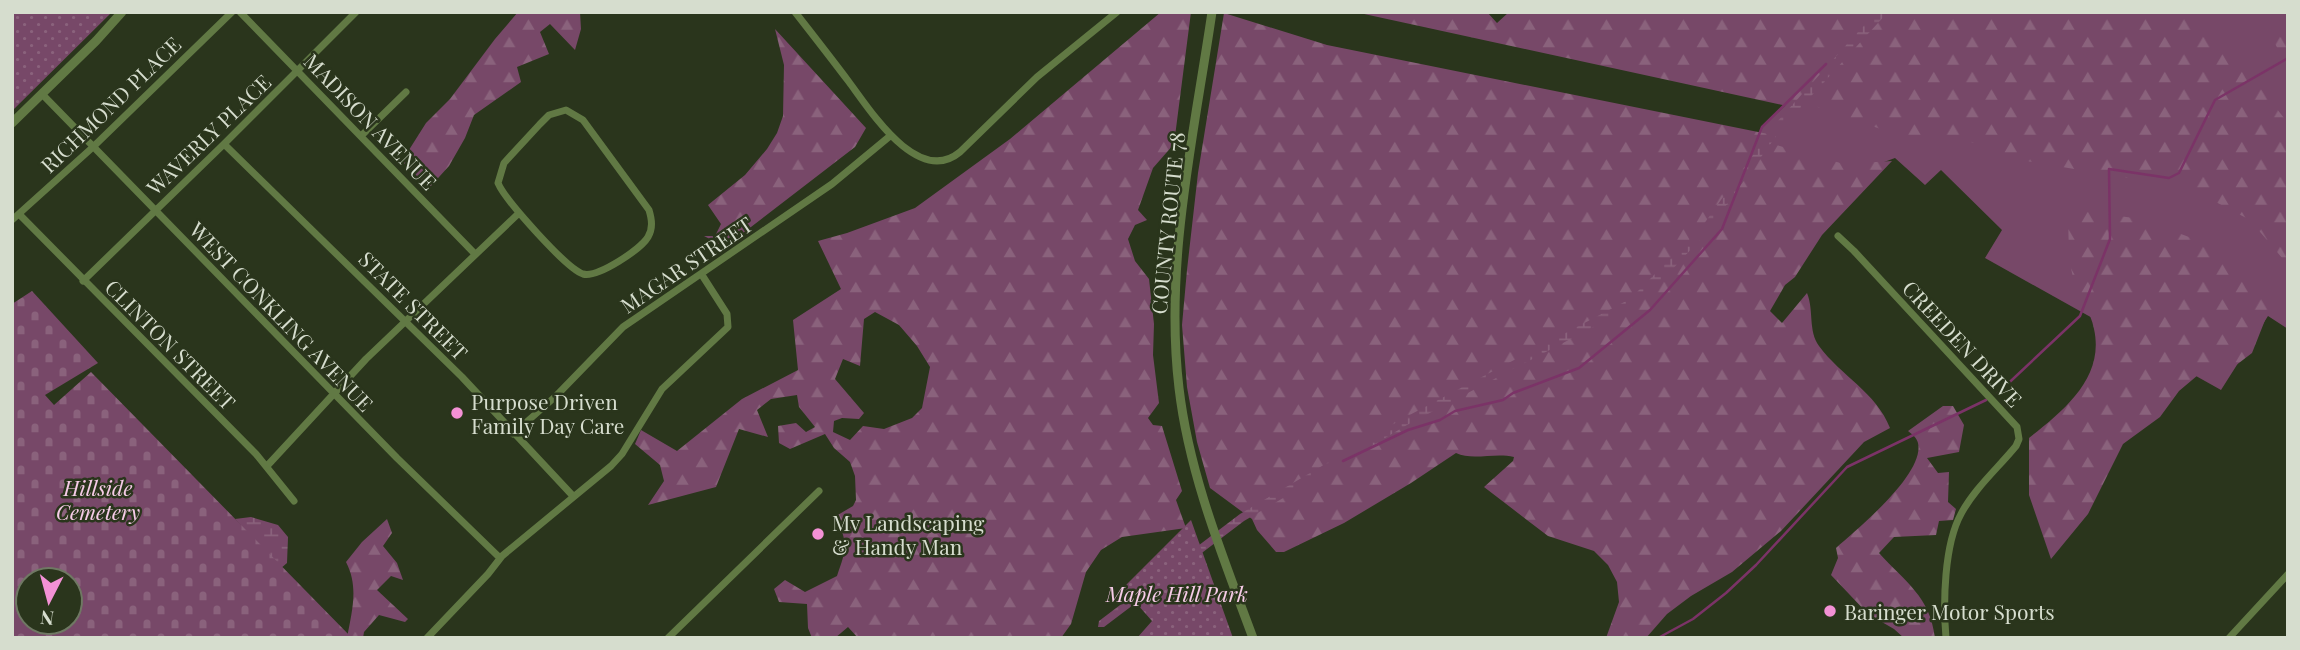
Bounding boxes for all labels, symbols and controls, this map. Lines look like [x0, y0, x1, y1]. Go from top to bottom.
street label: RICHMOND PLACE [34, 30, 186, 178]
street label: MADISON AVENUE [299, 47, 443, 195]
street label: WAVERLY PLACE [139, 68, 276, 201]
street label: COUNTY ROUTE 78 [1144, 131, 1190, 315]
street label: MAGAR STREET [614, 209, 758, 319]
street label: WEST CONKLING AVENUE [183, 215, 380, 417]
street label: STATE STREET [353, 244, 475, 366]
street label: CLINTON STREET [100, 273, 242, 415]
street label: CREEDEN DRIVE [1897, 274, 2029, 412]
place label: Purpose Driven Family Day Care [471, 387, 624, 439]
marker: Purpose Driven Family Day Care [449, 405, 465, 421]
park label: Hillside Cemetery [56, 473, 140, 525]
place label: Mv Landscaping & Handy Man [832, 508, 984, 560]
marker: Mv Landscaping & Handy Man [810, 526, 826, 542]
north arrow [14, 566, 84, 636]
park label: Maple Hill Park [1105, 579, 1248, 607]
place label: Baringer Motor Sports [1844, 597, 2055, 625]
marker: Baringer Motor Sports [1822, 603, 1838, 619]
text: N [39, 605, 55, 633]

